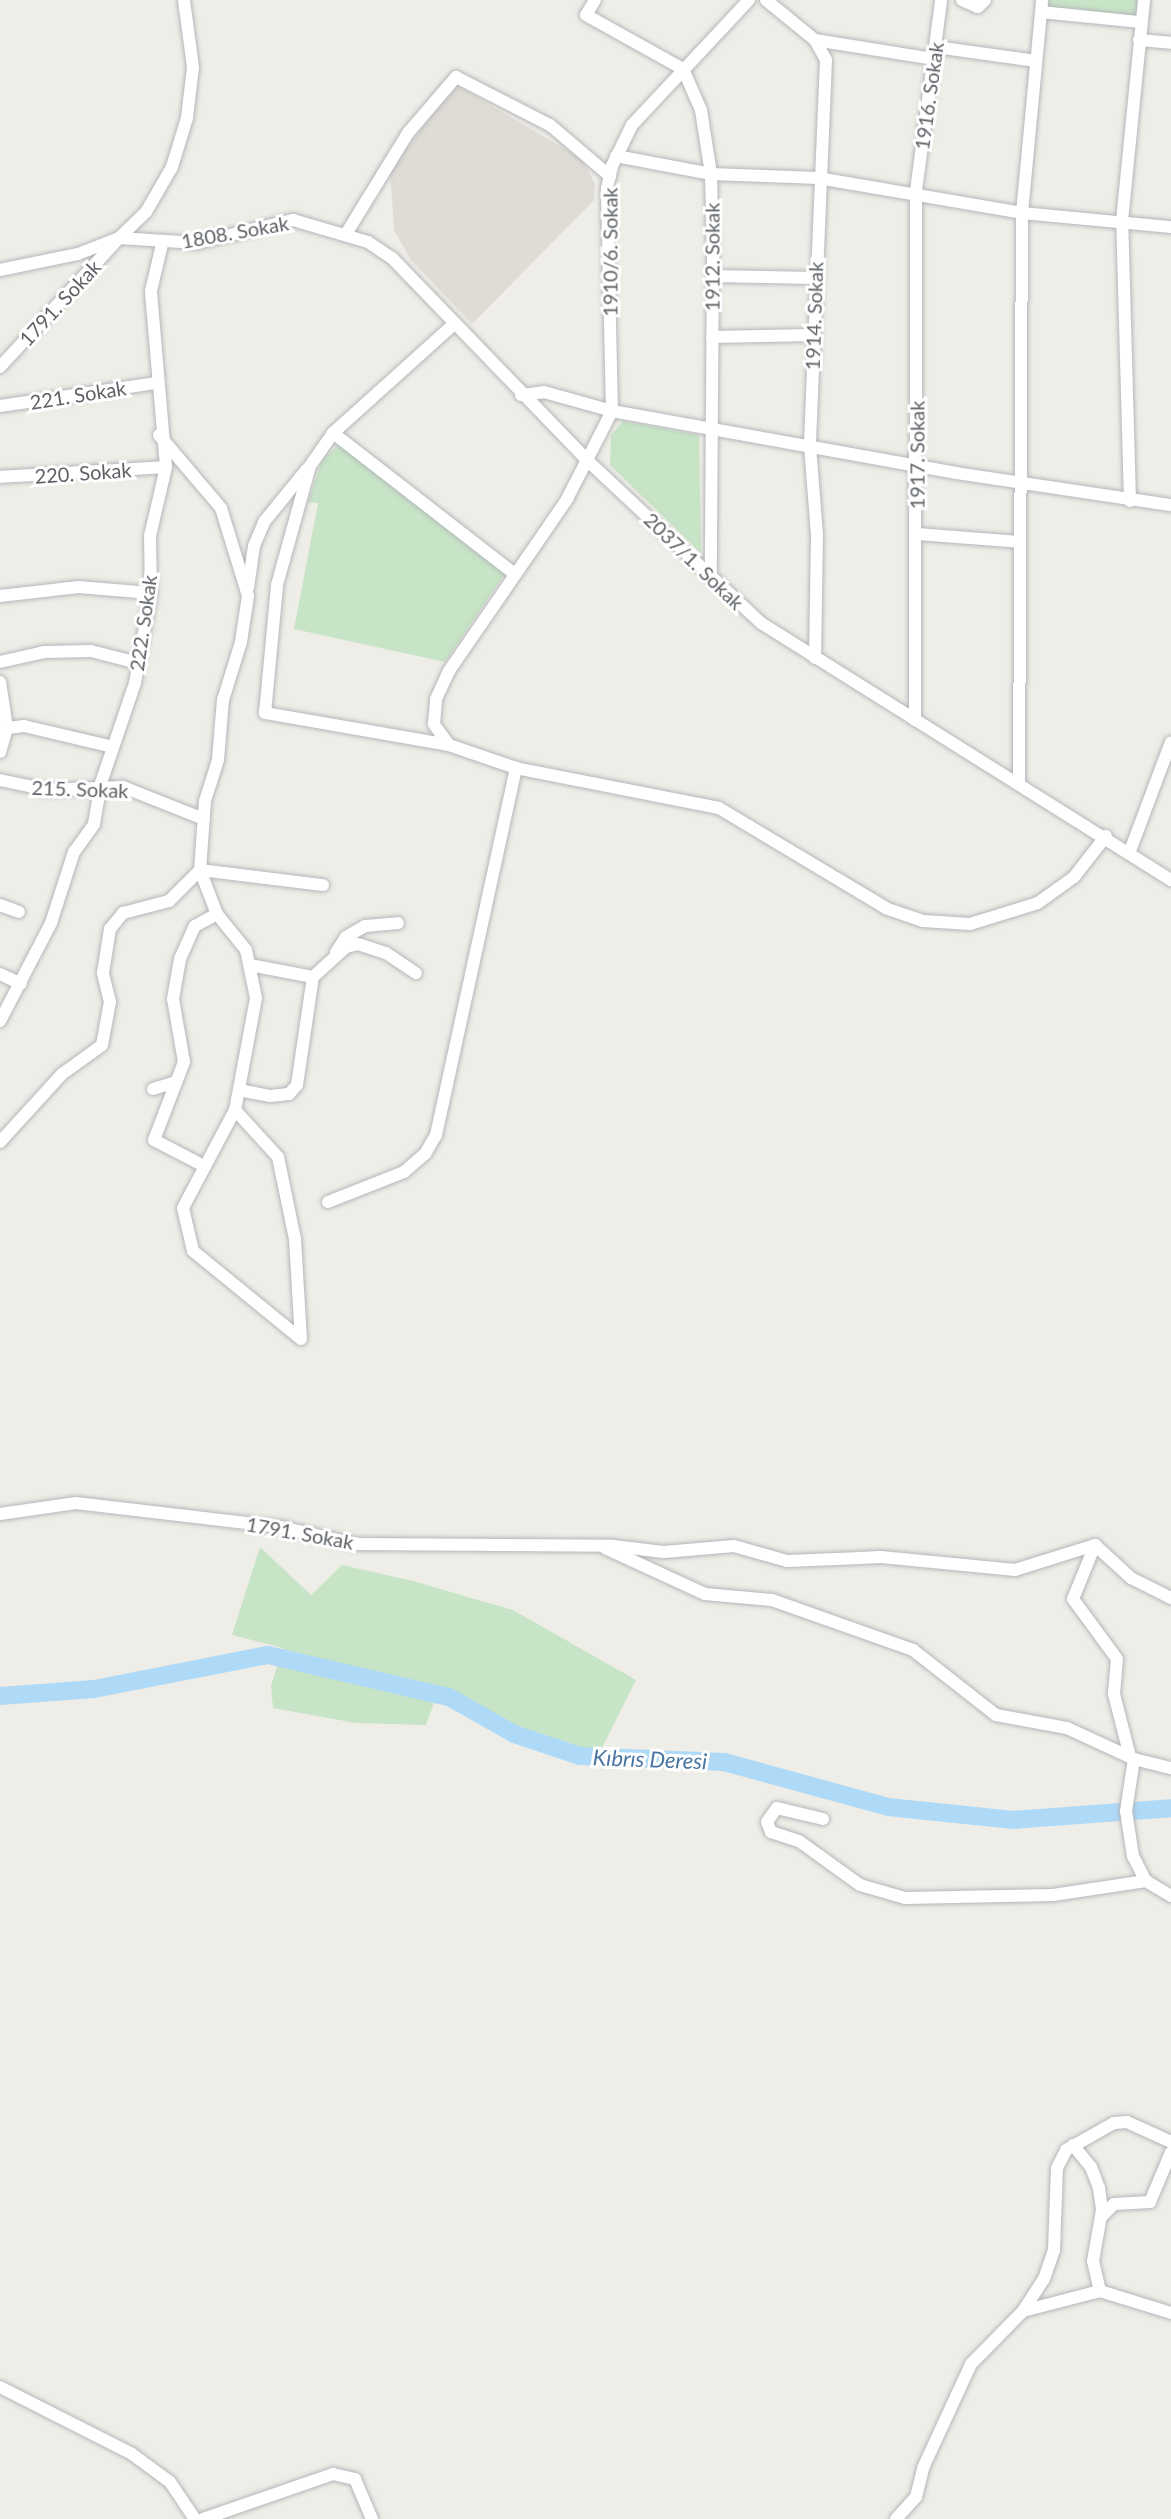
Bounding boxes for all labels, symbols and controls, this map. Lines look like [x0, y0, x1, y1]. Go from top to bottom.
street label: 1916. Sokak [910, 41, 948, 151]
street label: 1910/6. Sokak [598, 187, 622, 317]
street label: 1912. Sokak [700, 203, 724, 311]
street label: 1808. Sokak [179, 211, 291, 253]
street label: 1791. Sokak [14, 255, 106, 351]
street label: 1914. Sokak [800, 261, 828, 371]
street label: 221. Sokak [28, 376, 128, 414]
street label: 1917. Sokak [905, 401, 929, 509]
street label: 220. Sokak [34, 458, 132, 488]
street label: 2037/1. Sokak [639, 507, 749, 615]
street label: 222. Sokak [124, 573, 162, 673]
street label: 215. Sokak [31, 775, 129, 803]
street label: 1791. Sokak [244, 1512, 356, 1554]
water label: Kıbrıs Deresi [592, 1744, 708, 1774]

